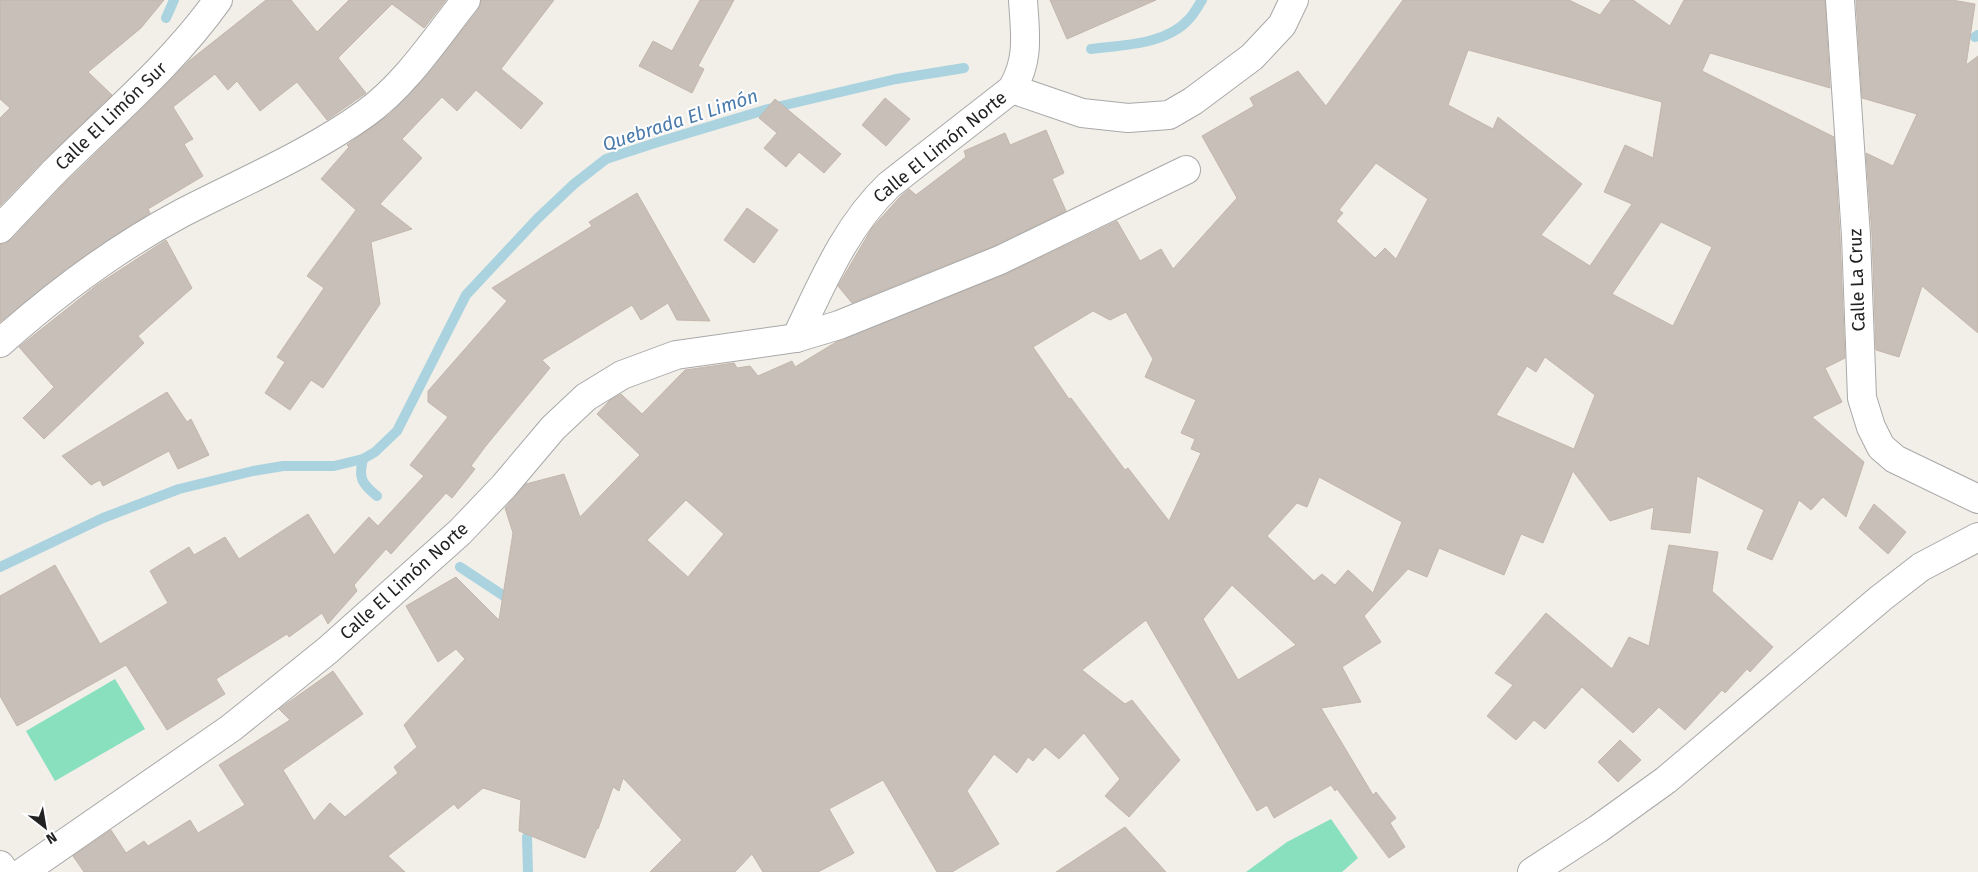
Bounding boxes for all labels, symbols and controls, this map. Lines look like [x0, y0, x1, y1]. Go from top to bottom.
street label: Calle El Limón Sur [51, 57, 171, 175]
water label: Quebrada El Limón [599, 84, 761, 156]
street label: Calle El Limón Norte [869, 86, 1011, 208]
street label: Calle La Cruz [1844, 228, 1870, 332]
street label: Calle El Limón Norte [335, 518, 473, 644]
north arrow [20, 802, 70, 852]
text: N [43, 828, 60, 847]

